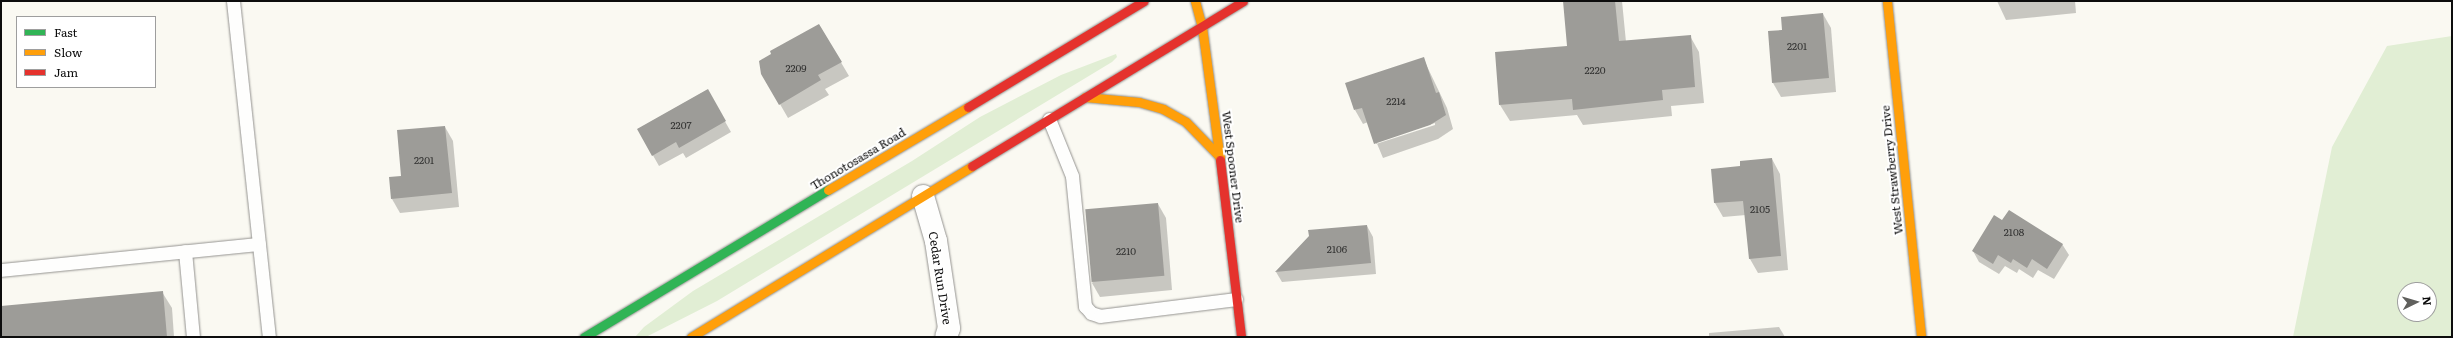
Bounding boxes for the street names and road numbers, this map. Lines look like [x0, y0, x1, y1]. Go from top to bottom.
street label: West Strawberry Drive [1878, 105, 1906, 235]
street label: West Spooner Drive [1219, 110, 1247, 224]
street label: Thonotosassa Road [808, 125, 908, 193]
street label: Cedar Run Drive [926, 230, 954, 326]

